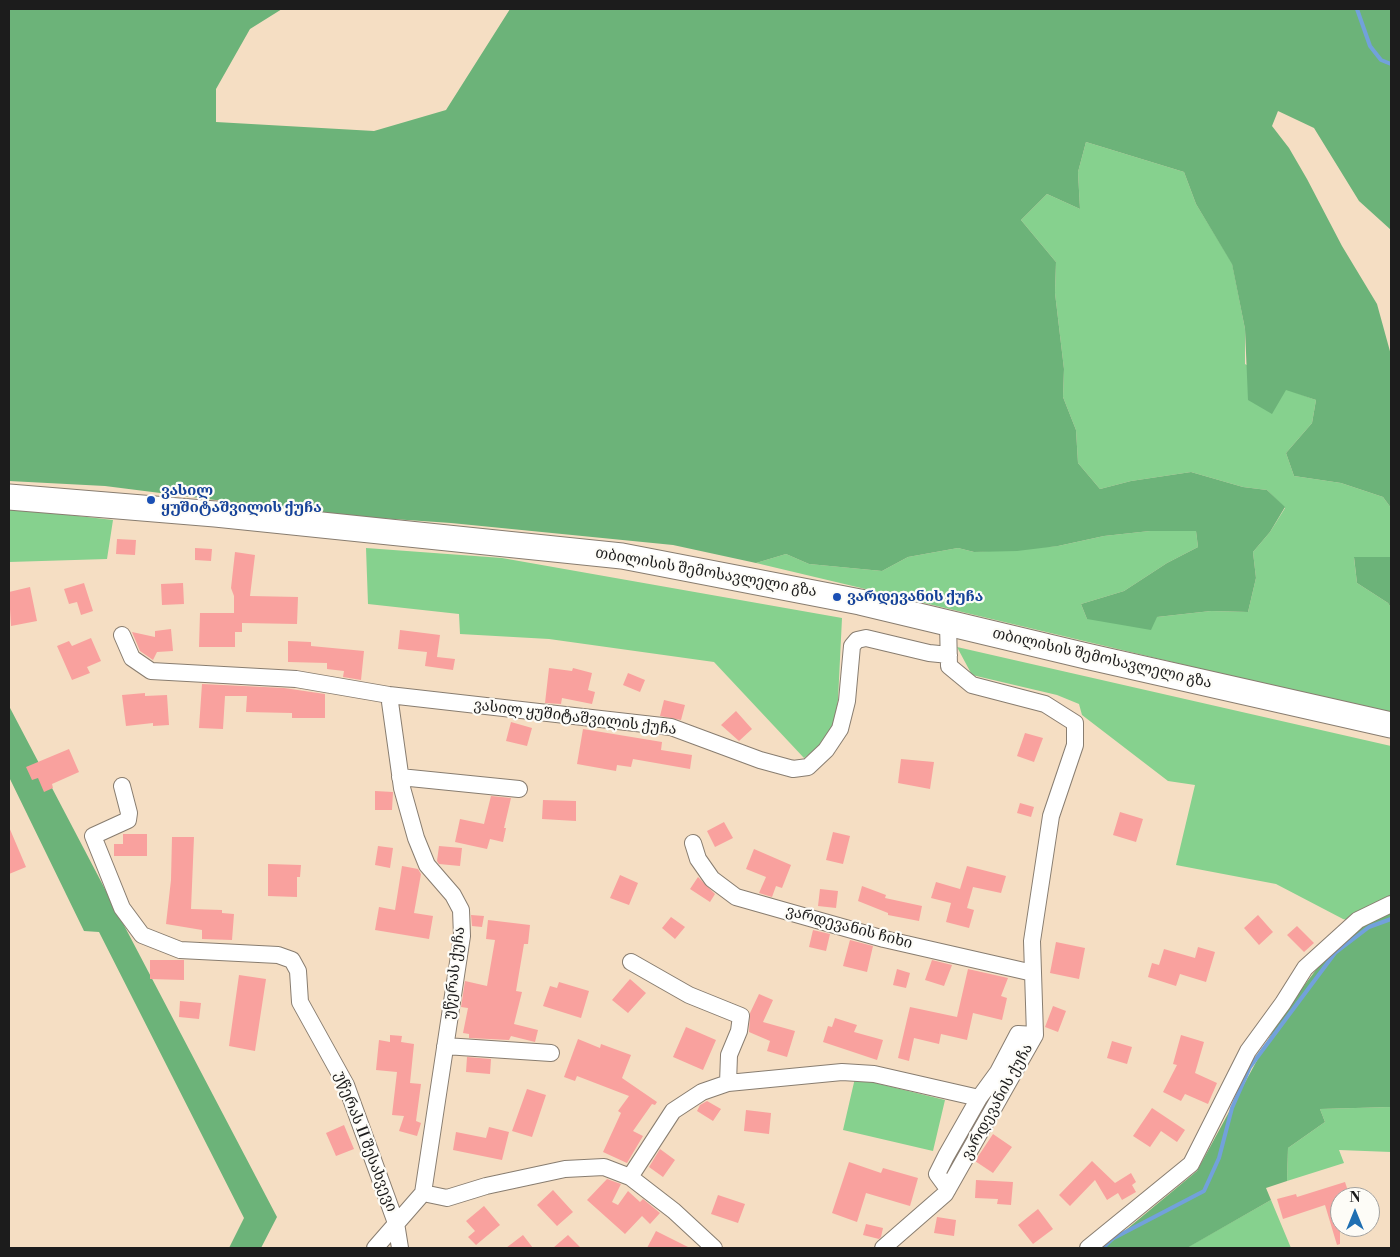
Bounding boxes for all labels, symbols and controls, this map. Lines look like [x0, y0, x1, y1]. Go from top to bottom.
place label: ვასილ ყუშიტაშვილის ქუჩა [161, 482, 322, 517]
marker: ვასილ ყუშიტაშვილის ქუჩა [145, 494, 157, 506]
street label: თბილისის შემოსავლელი გზა [594, 545, 818, 601]
place label: ვარდევანის ქუჩა [847, 588, 983, 606]
marker: ვარდევანის ქუჩა [831, 591, 843, 603]
street label: თბილისის შემოსავლელი გზა [991, 625, 1213, 693]
street label: ვასილ ყუშიტაშვილის ქუჩა [473, 697, 677, 739]
street label: ვარდევანის ჩიხი [784, 902, 914, 954]
street label: უწერას ქუჩა [440, 926, 470, 1020]
street label: ვარდევანის ქუჩა [959, 1041, 1037, 1163]
street label: უწერას II შესახვევი [330, 1069, 400, 1215]
north arrow [1330, 1187, 1380, 1237]
text: N [1349, 1189, 1361, 1207]

